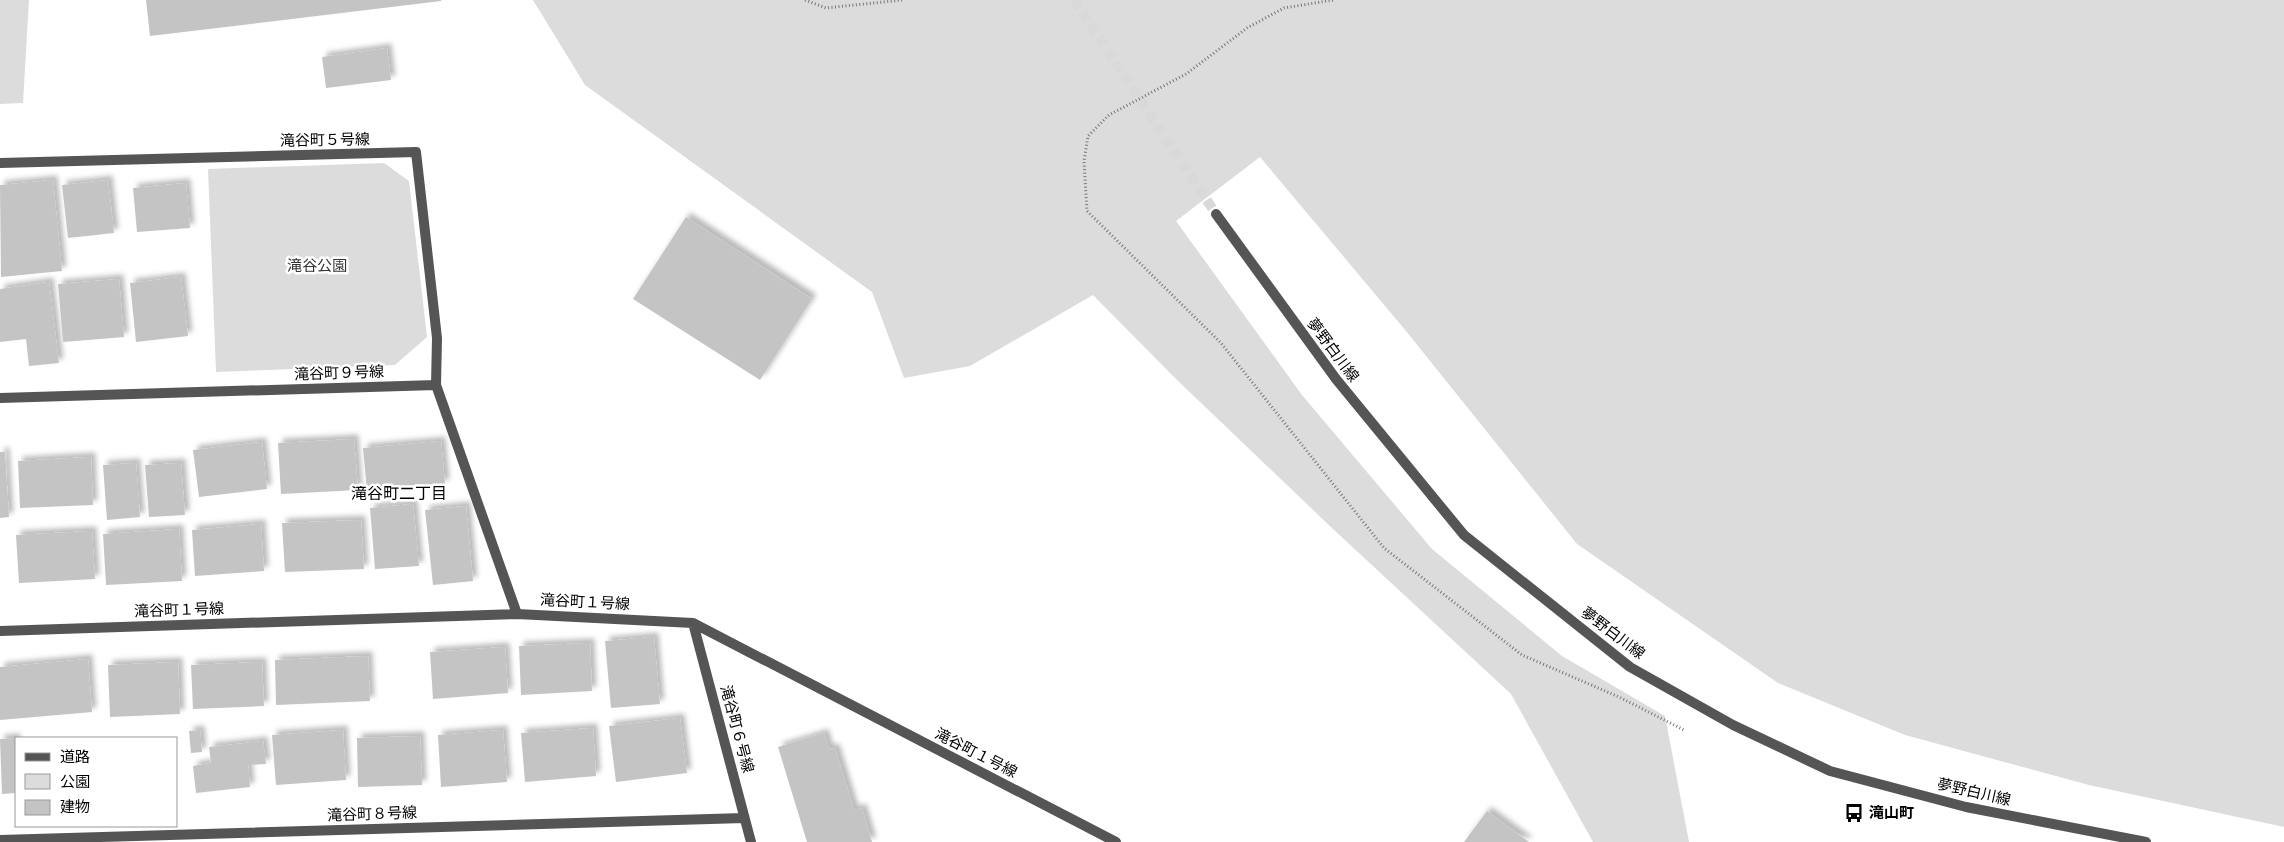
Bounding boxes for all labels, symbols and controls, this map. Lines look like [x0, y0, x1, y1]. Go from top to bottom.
street label: 滝谷町５号線 [280, 130, 370, 150]
park label: 滝谷公園 [287, 257, 347, 275]
street label: 夢野白川線 [1303, 315, 1363, 385]
street label: 滝谷町９号線 [294, 362, 384, 384]
district label: 滝谷町二丁目 [351, 484, 447, 503]
street label: 滝谷町１号線 [540, 591, 630, 613]
street label: 滝谷町１号線 [134, 599, 224, 621]
street label: 夢野白川線 [1578, 603, 1648, 663]
street label: 滝谷町６号線 [717, 683, 757, 775]
street label: 滝谷町１号線 [932, 725, 1020, 781]
legend [15, 737, 178, 827]
text: 道路 [60, 748, 90, 766]
text: 公園 [60, 773, 90, 791]
street label: 夢野白川線 [1935, 775, 2013, 809]
text: 建物 [60, 798, 90, 816]
bus stop icon: 滝山町 [1843, 802, 1865, 824]
street label: 滝谷町８号線 [327, 803, 417, 825]
place label: 滝山町 [1869, 804, 1914, 822]

